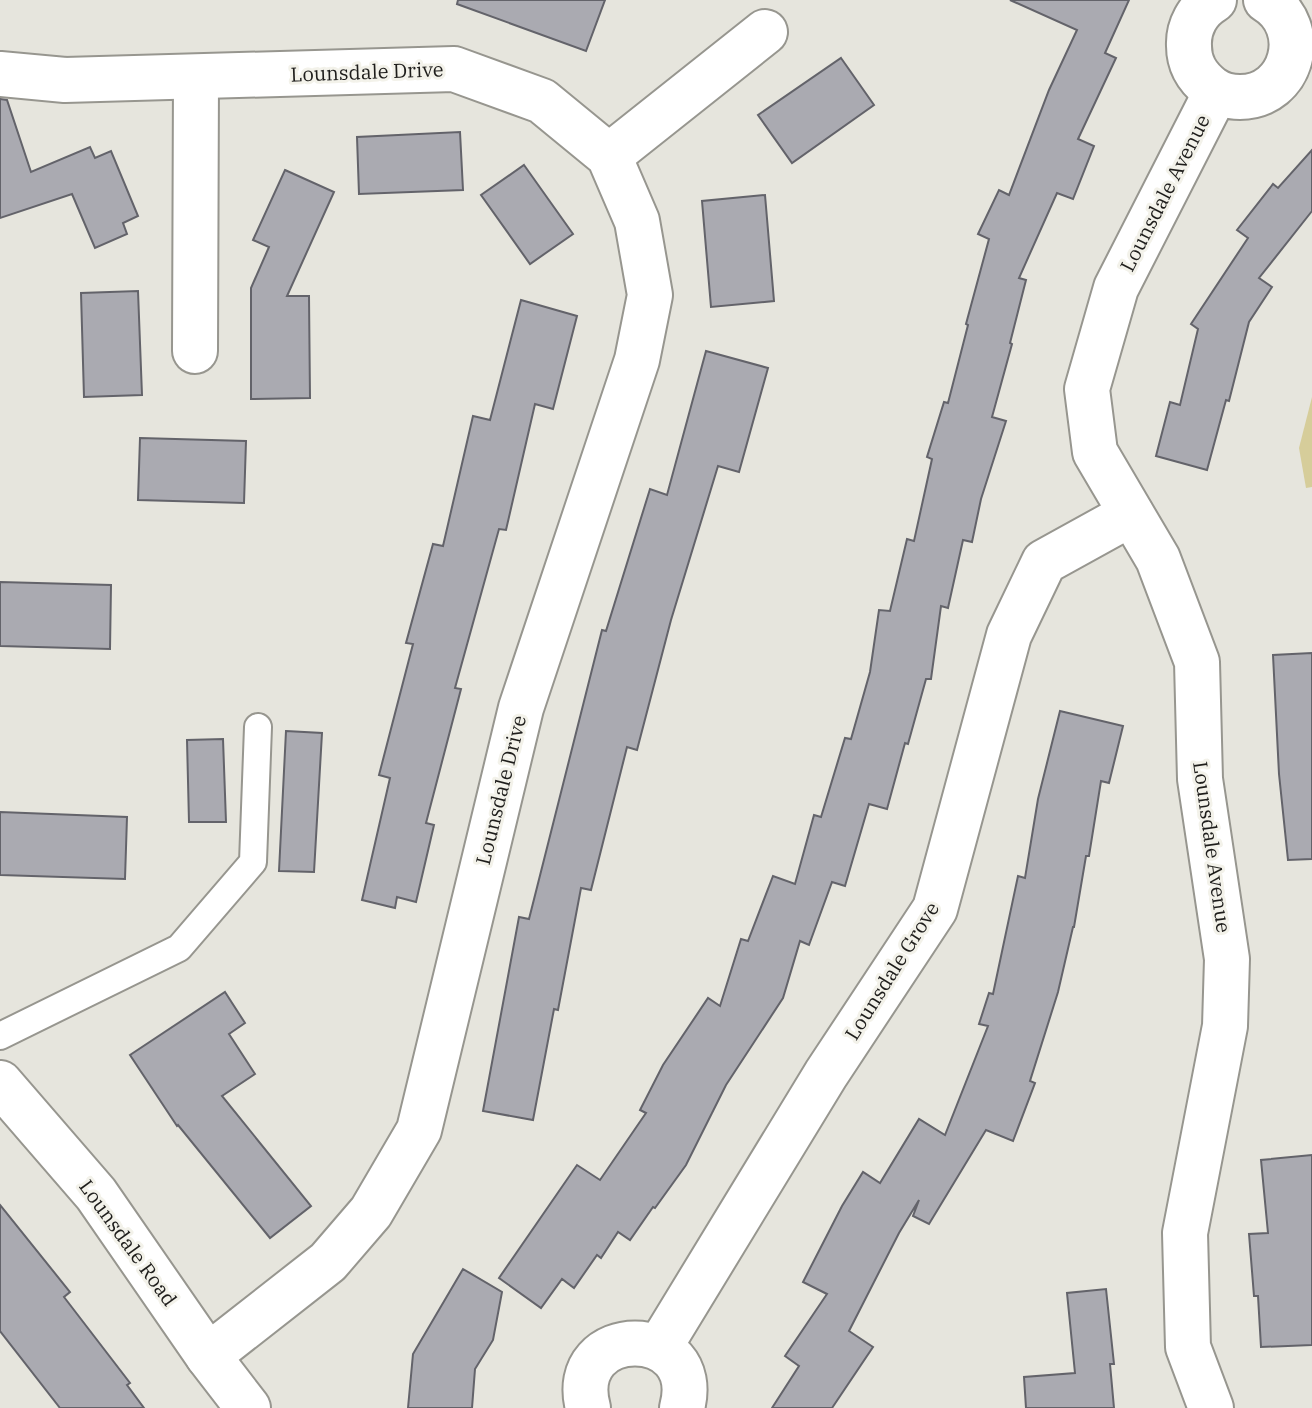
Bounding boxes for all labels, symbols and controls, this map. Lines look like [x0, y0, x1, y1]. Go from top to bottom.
street label: Lounsdale Drive [290, 55, 444, 88]
street label: Lounsdale Avenue [1113, 110, 1216, 276]
street label: Lounsdale Drive [469, 712, 532, 867]
street label: Lounsdale Avenue [1187, 759, 1238, 934]
street label: Lounsdale Grove [838, 897, 945, 1045]
street label: Lounsdale Road [73, 1174, 183, 1311]

